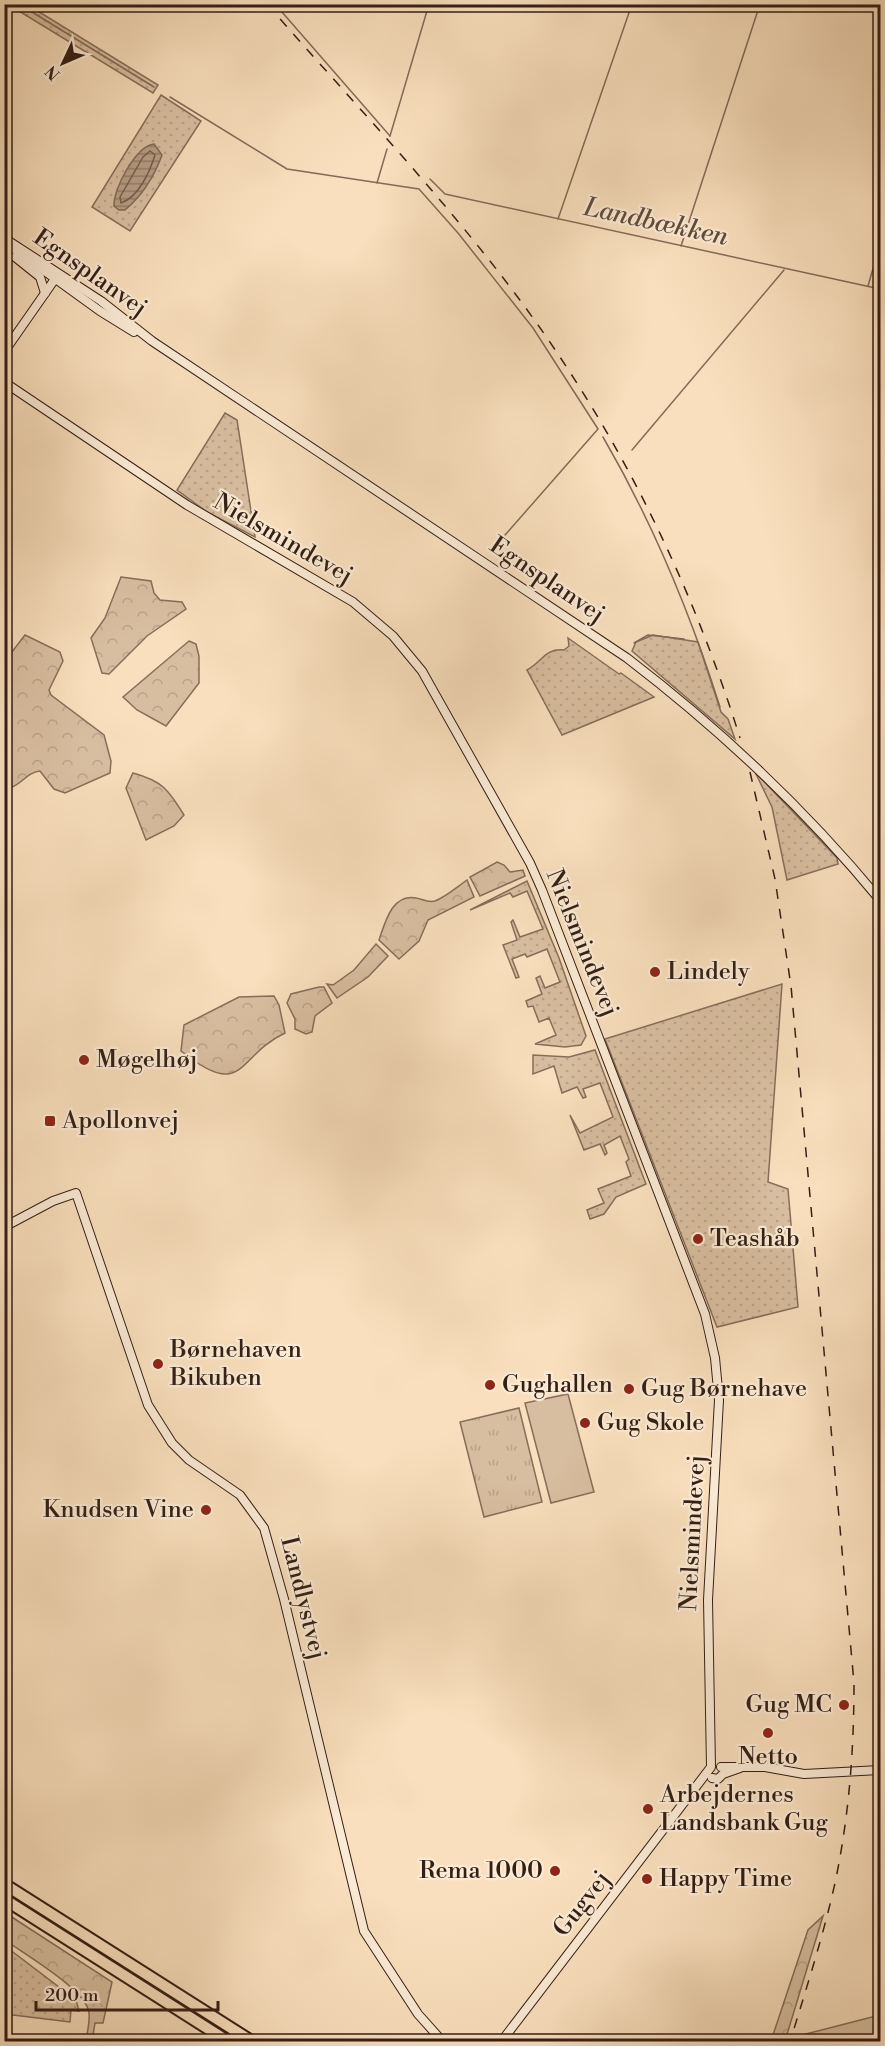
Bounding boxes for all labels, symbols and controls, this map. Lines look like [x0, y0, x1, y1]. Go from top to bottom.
north arrow [33, 33, 93, 93]
text: N [41, 61, 65, 84]
water label: Landbækken [580, 191, 731, 253]
street label: Egnsplanvej [27, 223, 153, 323]
street label: Nielsmindevej [208, 487, 358, 591]
street label: Egnsplanvej [484, 530, 610, 630]
street label: Nielsmindevej [539, 865, 625, 1021]
place label: Lindely [667, 957, 750, 987]
marker: Lindely [648, 965, 662, 979]
place label: Møgelhøj [96, 1045, 198, 1075]
marker: Møgelhøj [77, 1053, 91, 1067]
place label: Apollonvej [61, 1106, 179, 1136]
marker: Apollonvej [43, 1114, 57, 1128]
place label: Teashåb [710, 1224, 800, 1254]
marker: Teashåb [691, 1232, 705, 1246]
place label: Børnehaven Bikuben [169, 1335, 302, 1393]
marker: Børnehaven Bikuben [151, 1357, 165, 1371]
place label: Gughallen [502, 1370, 613, 1400]
place label: Gug Børnehave [641, 1374, 807, 1404]
marker: Gughallen [483, 1378, 497, 1392]
marker: Gug Børnehave [622, 1382, 636, 1396]
place label: Gug Skole [597, 1408, 704, 1438]
marker: Gug Skole [578, 1416, 592, 1430]
street label: Nielsmindevej [674, 1454, 712, 1612]
place label: Knudsen Vine [43, 1495, 194, 1525]
marker: Knudsen Vine [199, 1503, 213, 1517]
street label: Landlystvej [273, 1533, 333, 1663]
place label: Gug MC [746, 1690, 832, 1720]
marker: Gug MC [837, 1698, 851, 1712]
marker: Netto [761, 1726, 775, 1740]
place label: Netto [738, 1742, 798, 1772]
place label: Arbejdernes Landsbank Gug [659, 1780, 828, 1838]
marker: Arbejdernes Landsbank Gug [641, 1802, 655, 1816]
place label: Rema 1000 [419, 1856, 543, 1886]
marker: Rema 1000 [548, 1864, 562, 1878]
place label: Happy Time [659, 1864, 792, 1894]
street label: Gugvej [547, 1865, 617, 1943]
marker: Happy Time [640, 1872, 654, 1886]
scale bar [36, 1974, 218, 2012]
text: 200 m [45, 1984, 99, 2007]

